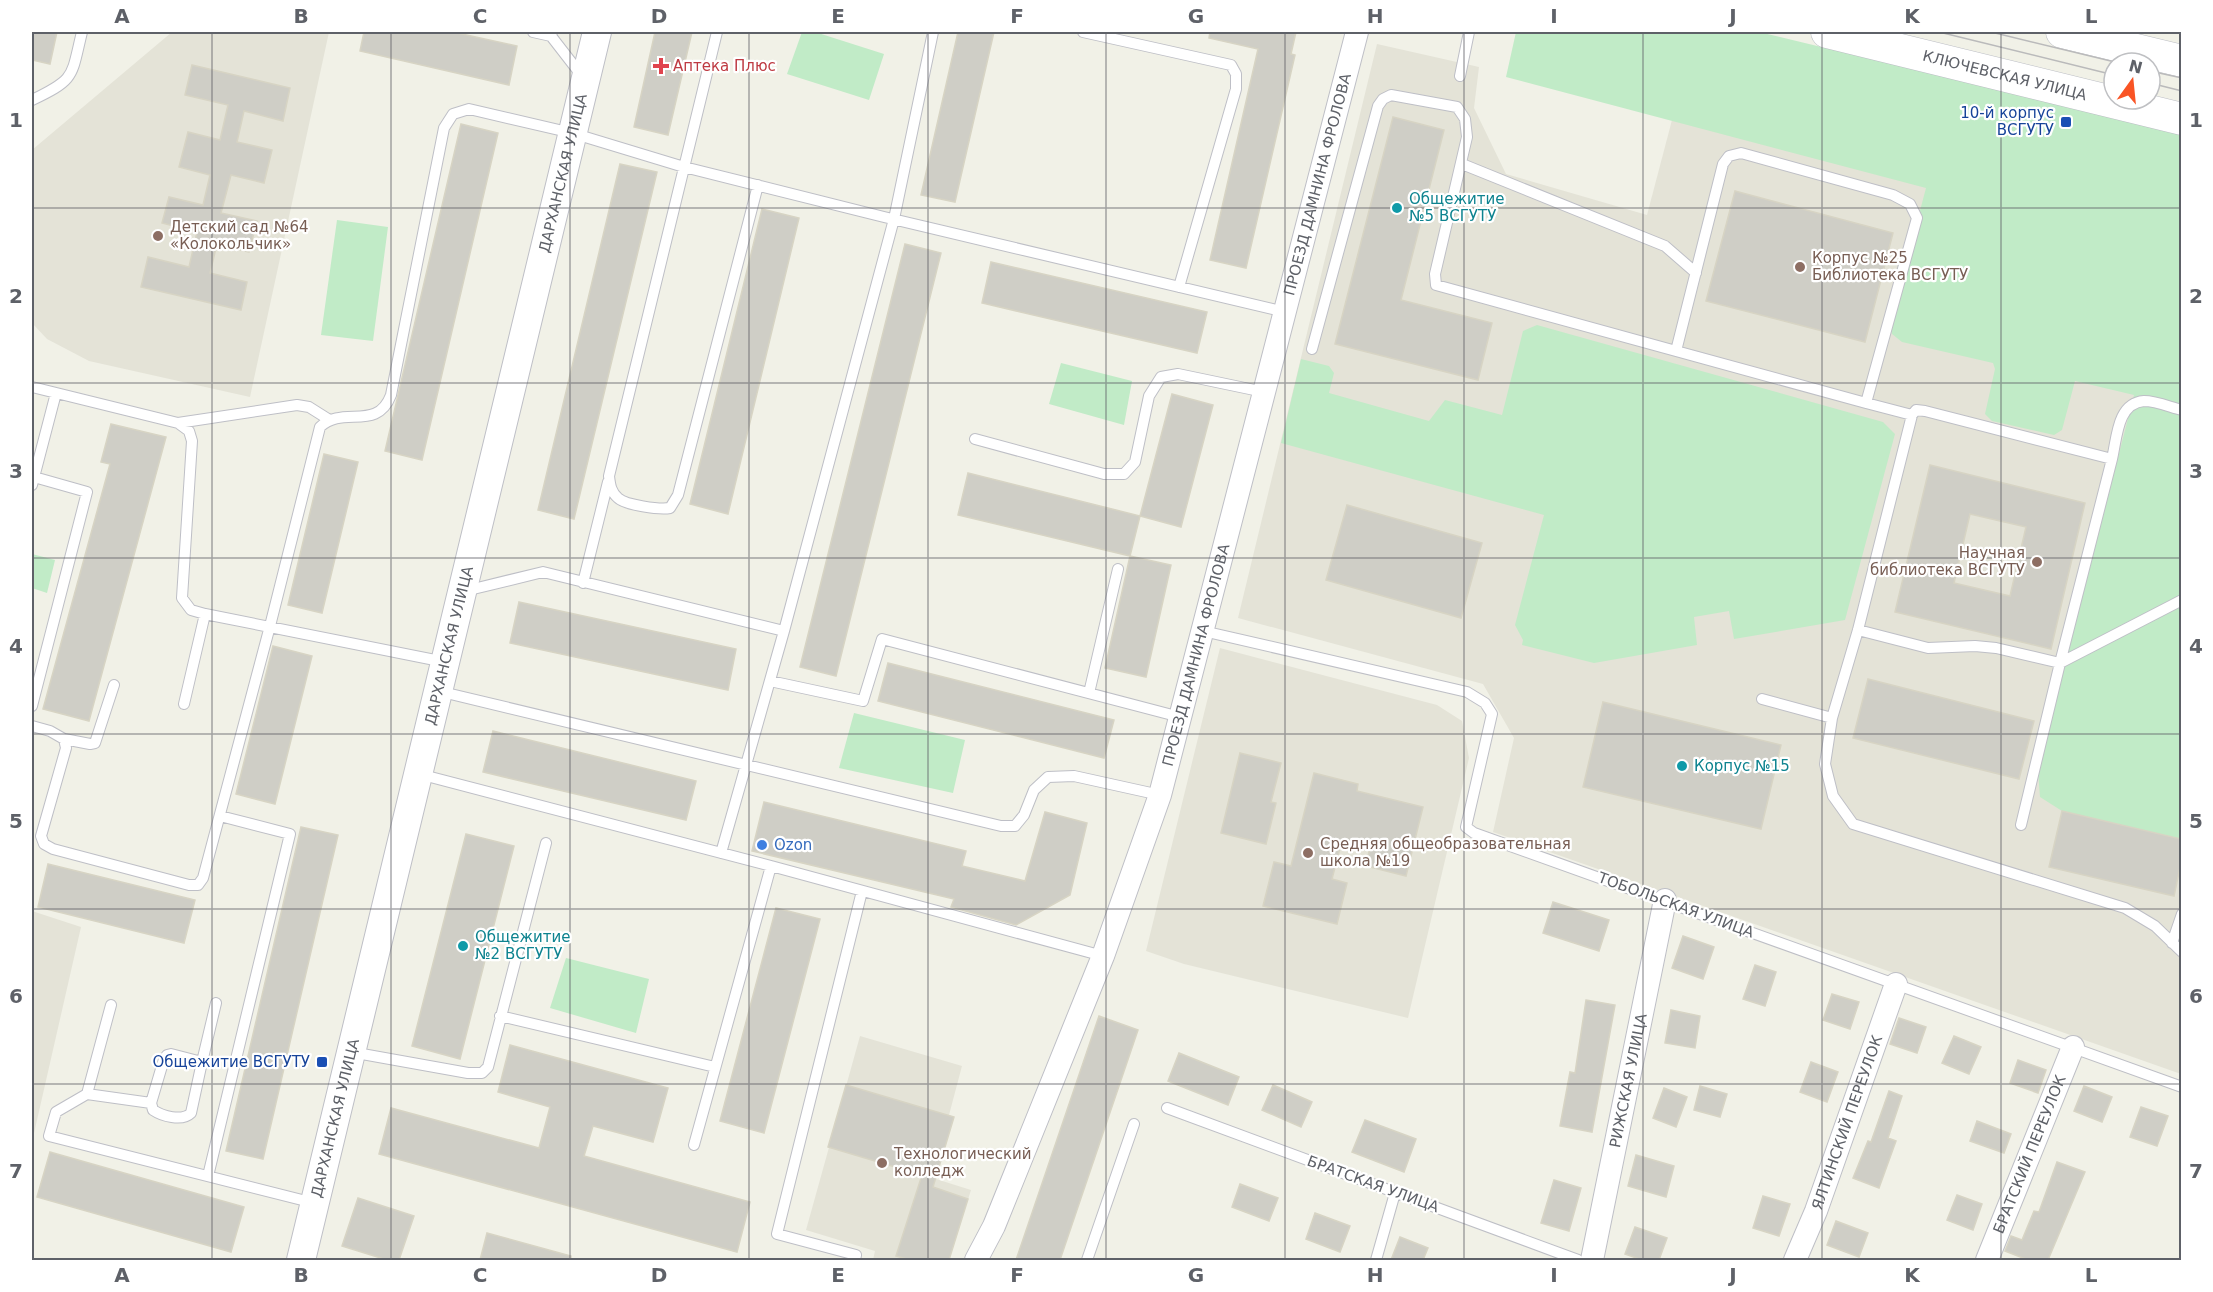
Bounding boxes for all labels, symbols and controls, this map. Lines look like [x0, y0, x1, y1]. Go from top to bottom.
text: A [114, 4, 130, 28]
text: B [293, 4, 309, 28]
text: C [473, 4, 487, 28]
text: D [651, 4, 667, 28]
text: E [831, 4, 845, 28]
text: F [1010, 4, 1024, 28]
text: G [1188, 4, 1204, 28]
text: H [1367, 4, 1383, 28]
text: I [1550, 4, 1558, 28]
text: J [1727, 4, 1737, 28]
text: K [1904, 4, 1921, 28]
text: L [2085, 4, 2098, 28]
street label: КЛЮЧЕВСКАЯ УЛИЦА [1921, 47, 2089, 105]
north arrow [2102, 51, 2162, 111]
text: N [2127, 56, 2145, 78]
place label: Аптека Плюс [673, 57, 776, 75]
marker: Аптека Плюс [654, 59, 668, 73]
street label: ПРОЕЗД ДАМНИНА ФРОЛОВА [1280, 71, 1355, 298]
street label: ДАРХАНСКАЯ УЛИЦА [535, 91, 591, 254]
place label: 10-й корпус ВСГУТУ [1960, 104, 2054, 139]
text: 1 [9, 108, 23, 132]
text: 1 [2189, 108, 2203, 132]
marker: 10-й корпус ВСГУТУ [2059, 115, 2073, 129]
place label: Общежитие №5 ВСГУТУ [1409, 190, 1504, 225]
marker: Общежитие №5 ВСГУТУ [1390, 201, 1404, 215]
place label: Детский сад №64 «Колокольчик» [170, 218, 309, 253]
marker: Детский сад №64 «Колокольчик» [151, 229, 165, 243]
place label: Корпус №25 Библиотека ВСГУТУ [1812, 249, 1968, 284]
marker: Корпус №25 Библиотека ВСГУТУ [1793, 260, 1807, 274]
text: 2 [9, 284, 23, 308]
text: 2 [2189, 284, 2203, 308]
text: 3 [9, 459, 23, 483]
text: 3 [2189, 459, 2203, 483]
street label: ПРОЕЗД ДАМНИНА ФРОЛОВА [1159, 541, 1234, 768]
place label: Научная библиотека ВСГУТУ [1870, 544, 2025, 579]
marker: Научная библиотека ВСГУТУ [2030, 555, 2044, 569]
street label: ДАРХАНСКАЯ УЛИЦА [421, 564, 477, 727]
text: 4 [9, 634, 23, 658]
text: 4 [2189, 634, 2203, 658]
place label: Корпус №15 [1694, 757, 1790, 775]
marker: Корпус №15 [1675, 759, 1689, 773]
text: 5 [9, 809, 23, 833]
text: 5 [2189, 809, 2203, 833]
place label: Средняя общеобразовательная школа №19 [1320, 835, 1571, 870]
place label: Ozon [774, 836, 812, 854]
marker: Ozon [755, 838, 769, 852]
marker: Средняя общеобразовательная школа №19 [1301, 846, 1315, 860]
street label: ТОБОЛЬСКАЯ УЛИЦА [1595, 868, 1757, 942]
place label: Общежитие №2 ВСГУТУ [475, 928, 570, 963]
marker: Общежитие №2 ВСГУТУ [456, 939, 470, 953]
text: 6 [9, 984, 23, 1008]
text: 6 [2189, 984, 2203, 1008]
street label: РИЖСКАЯ УЛИЦА [1606, 1011, 1651, 1149]
street label: ЯЛТИНСКИЙ ПЕРЕУЛОК [1808, 1033, 1886, 1212]
street label: ДАРХАНСКАЯ УЛИЦА [307, 1036, 363, 1199]
place label: Общежитие ВСГУТУ [152, 1053, 310, 1071]
marker: Общежитие ВСГУТУ [315, 1055, 329, 1069]
street label: БРАТСКИЙ ПЕРЕУЛОК [1990, 1072, 2070, 1236]
place label: Технологический колледж [893, 1145, 1032, 1180]
street label: БРАТСКАЯ УЛИЦА [1305, 1152, 1442, 1216]
marker: Технологический колледж [875, 1156, 889, 1170]
text: 7 [9, 1159, 23, 1183]
text: 7 [2189, 1159, 2203, 1183]
text: A [114, 1263, 130, 1287]
text: B [293, 1263, 309, 1287]
text: C [473, 1263, 487, 1287]
text: D [651, 1263, 667, 1287]
text: E [831, 1263, 845, 1287]
text: F [1010, 1263, 1024, 1287]
text: G [1188, 1263, 1204, 1287]
text: H [1367, 1263, 1383, 1287]
text: I [1550, 1263, 1558, 1287]
text: J [1727, 1263, 1737, 1287]
text: K [1904, 1263, 1921, 1287]
text: L [2085, 1263, 2098, 1287]

